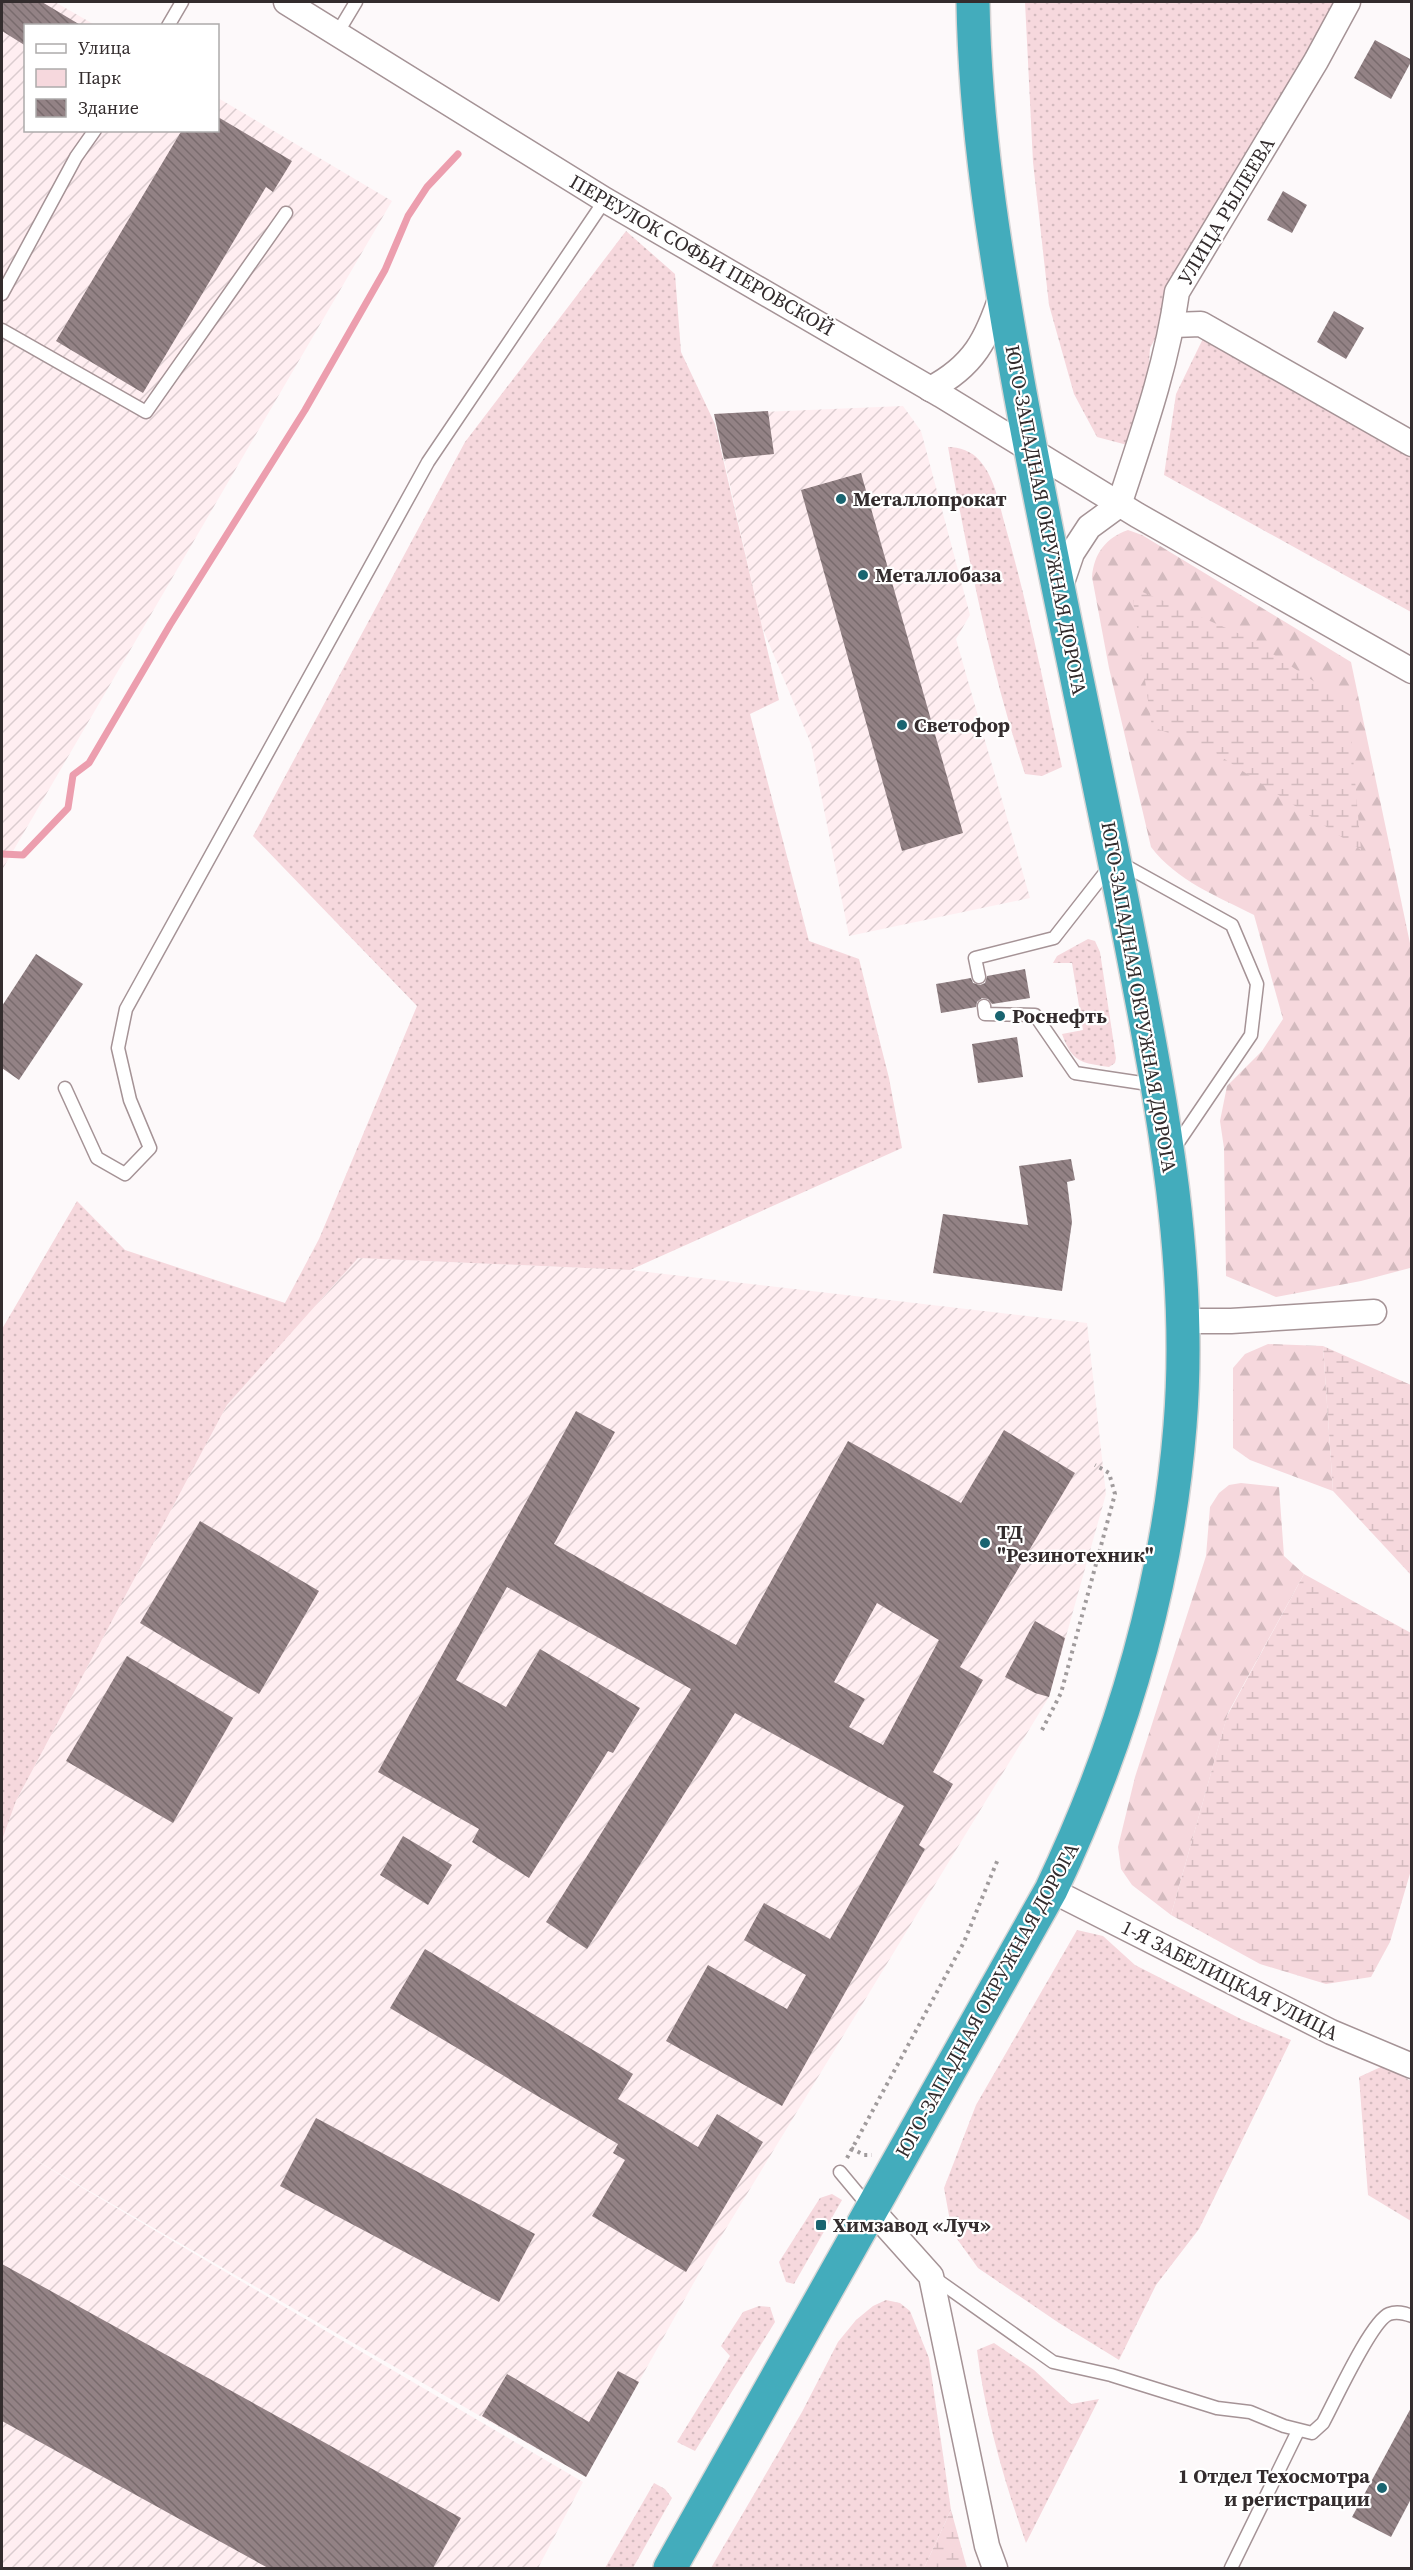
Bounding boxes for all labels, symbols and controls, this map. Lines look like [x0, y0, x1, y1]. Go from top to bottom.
legend [24, 24, 219, 132]
text: Улица [78, 35, 131, 60]
text: Парк [78, 65, 121, 90]
text: Здание [78, 95, 139, 120]
street label: УЛИЦА РЫЛЕЕВА [1171, 131, 1282, 290]
street label: ПЕРЕУЛОК СОФЬИ ПЕРОВСКОЙ [565, 168, 840, 342]
street label: ЮГО-ЗАПАДНАЯ ОКРУЖНАЯ ДОРОГА [998, 343, 1094, 698]
place label: Металлопрокат [853, 485, 1007, 513]
marker: Металлопрокат [834, 492, 848, 506]
place label: Металлобаза [875, 561, 1002, 589]
marker: Металлобаза [856, 568, 870, 582]
place label: Светофор [914, 711, 1010, 739]
marker: Светофор [895, 718, 909, 732]
street label: ЮГО-ЗАПАДНАЯ ОКРУЖНАЯ ДОРОГА [1094, 819, 1184, 1175]
place label: Роснефть [1012, 1002, 1107, 1030]
marker: Роснефть [993, 1009, 1007, 1023]
place label: ТД "Резинотехник" [997, 1518, 1154, 1569]
marker: ТД "Резинотехник" [978, 1536, 992, 1550]
street label: ЮГО-ЗАПАДНАЯ ОКРУЖНАЯ ДОРОГА [888, 1837, 1086, 2163]
street label: 1-Я ЗАБЕЛИЦКАЯ УЛИЦА [1117, 1913, 1344, 2047]
place label: Химзавод «Луч» [833, 2211, 991, 2239]
marker: Химзавод «Луч» [814, 2218, 828, 2232]
place label: 1 Отдел Техосмотра и регистрации [1178, 2462, 1370, 2513]
marker: 1 Отдел Техосмотра и регистрации [1375, 2481, 1389, 2495]

